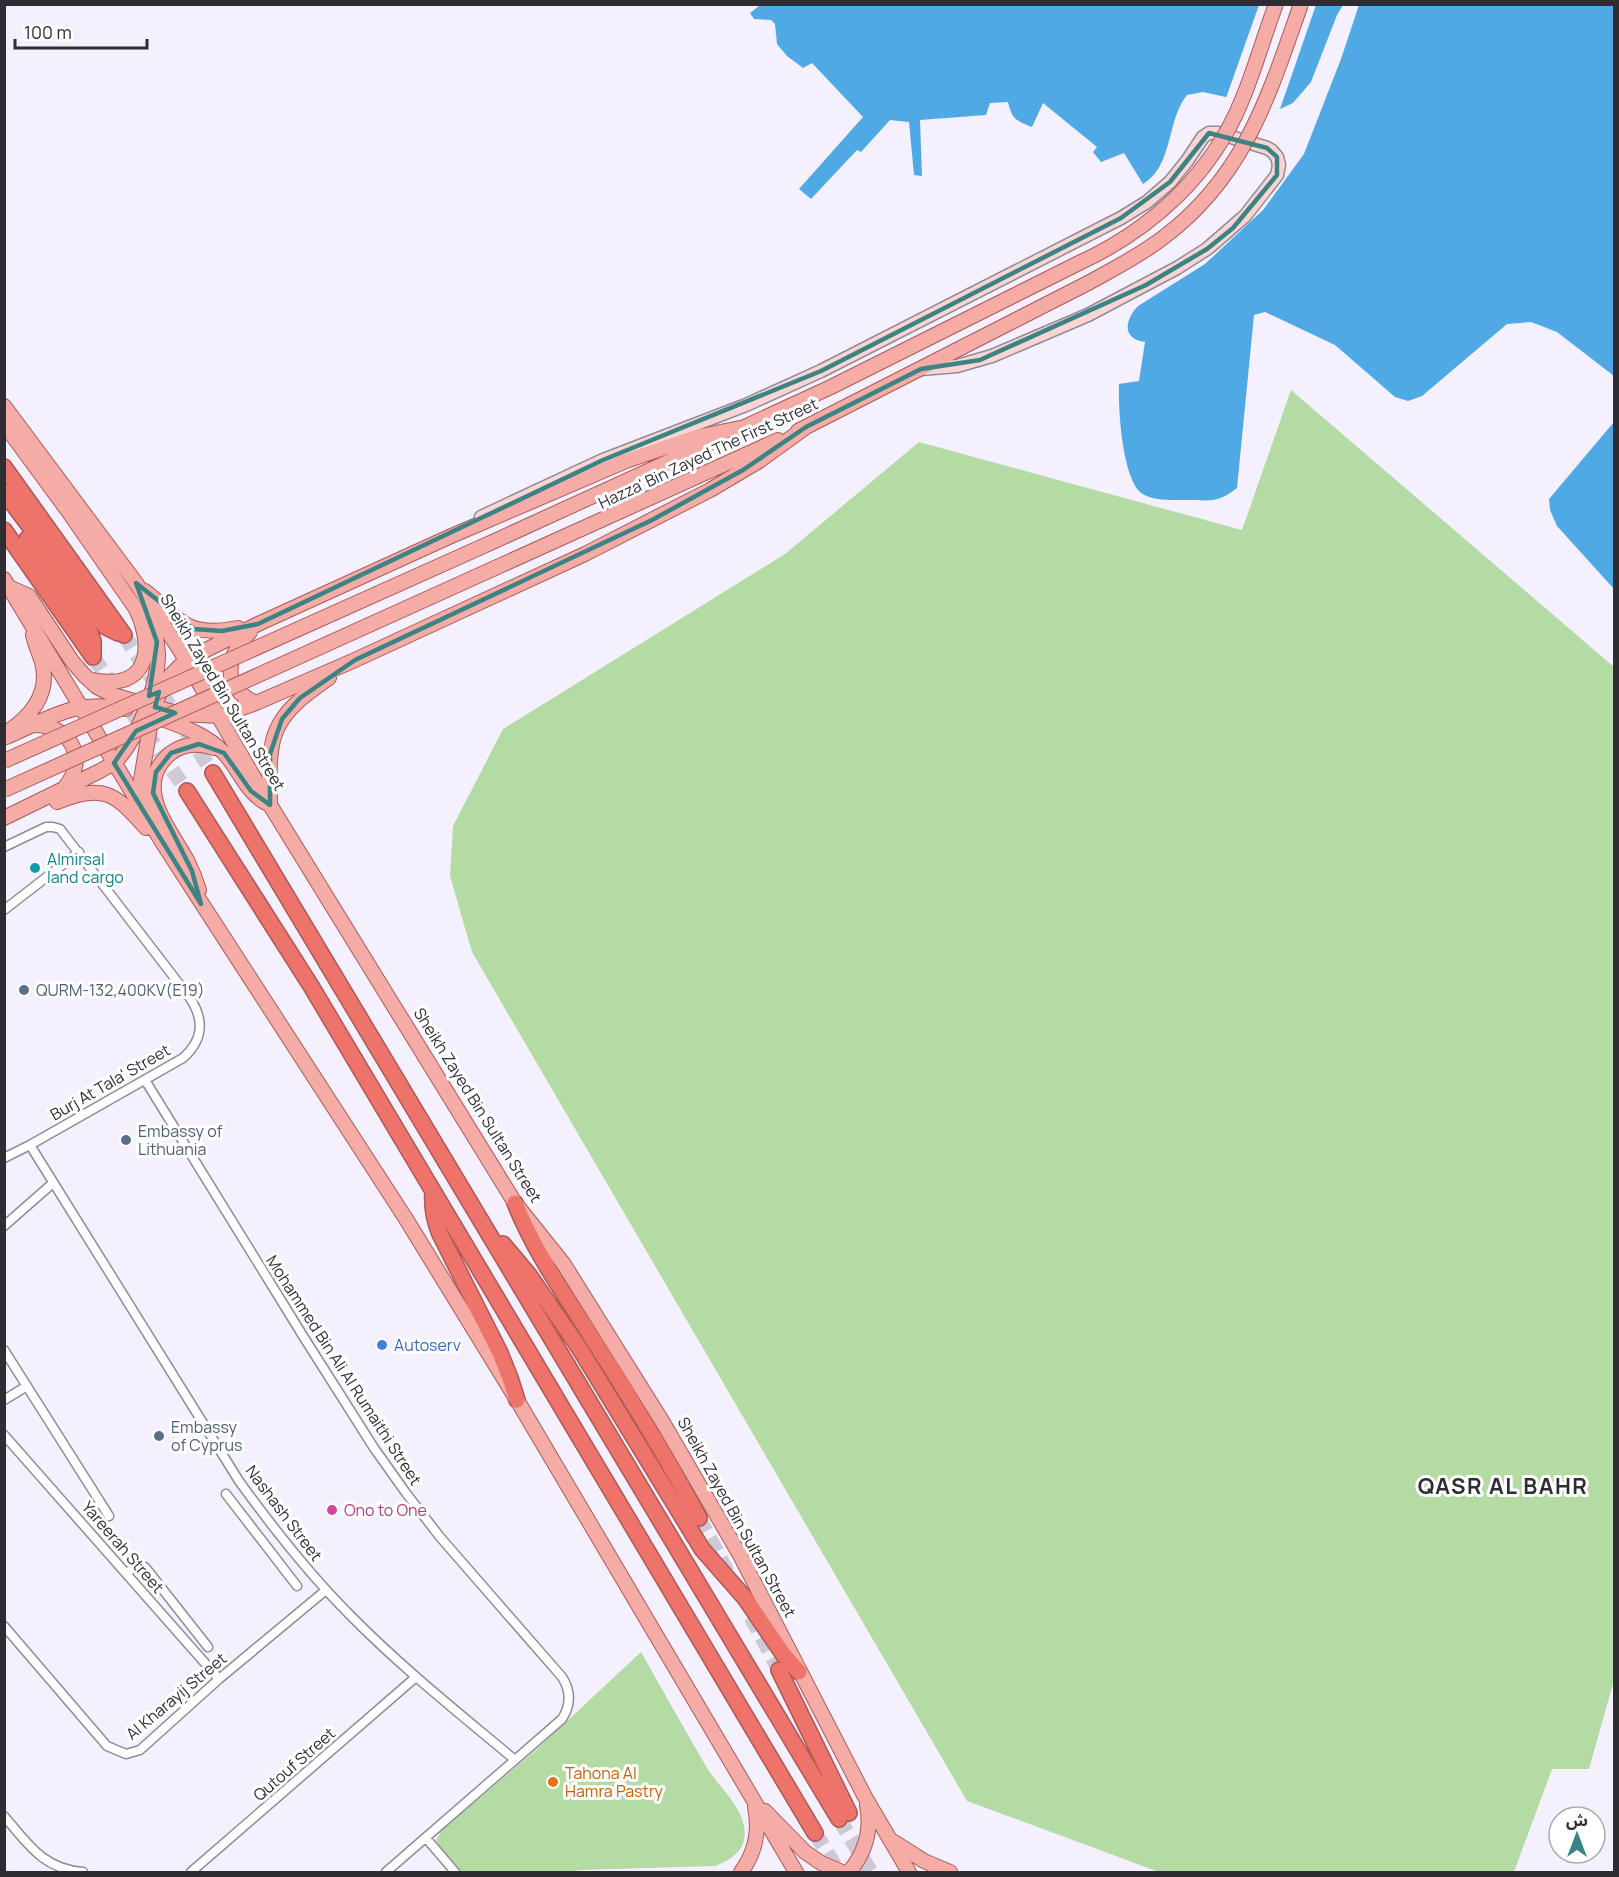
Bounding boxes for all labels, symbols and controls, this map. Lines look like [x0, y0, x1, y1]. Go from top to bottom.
scale bar [15, 12, 147, 50]
text: 100 m [24, 20, 72, 44]
street label: Hazza' Bin Zayed The First Street [595, 392, 821, 514]
street label: Sheikh Zayed Bin Sultan Street [155, 590, 291, 794]
place label: Almirsal land cargo [47, 848, 124, 888]
marker: Almirsal land cargo [28, 861, 42, 875]
place label: QURM-132,400KV(E19) [36, 979, 205, 1001]
marker: QURM-132,400KV(E19) [17, 983, 31, 997]
street label: Sheikh Zayed Bin Sultan Street [409, 1003, 547, 1207]
street label: Burj At Tala' Street [46, 1039, 174, 1125]
place label: Embassy of Lithuania [138, 1120, 223, 1160]
marker: Embassy of Lithuania [119, 1133, 133, 1147]
street label: Mohammed Bin Ali Al Rumaithi Street [261, 1251, 427, 1489]
place label: Autoserv [394, 1334, 461, 1356]
marker: Autoserv [375, 1338, 389, 1352]
street label: Sheikh Zayed Bin Sultan Street [673, 1413, 801, 1621]
place label: Embassy of Cyprus [171, 1416, 242, 1456]
marker: Embassy of Cyprus [152, 1429, 166, 1443]
street label: Nashash Street [241, 1461, 327, 1565]
district label: QASR AL BAHR [1418, 1471, 1588, 1501]
street label: Yareerah Street [77, 1496, 169, 1598]
place label: Ono to One [344, 1499, 427, 1521]
marker: Ono to One [325, 1503, 339, 1517]
street label: Al Kharayij Street [121, 1647, 231, 1745]
street label: Qutouf Street [248, 1722, 340, 1806]
place label: Tahona Al Hamra Pastry [565, 1762, 664, 1802]
marker: Tahona Al Hamra Pastry [546, 1775, 560, 1789]
north arrow [1547, 1805, 1607, 1865]
text: ش [1566, 1809, 1588, 1831]

